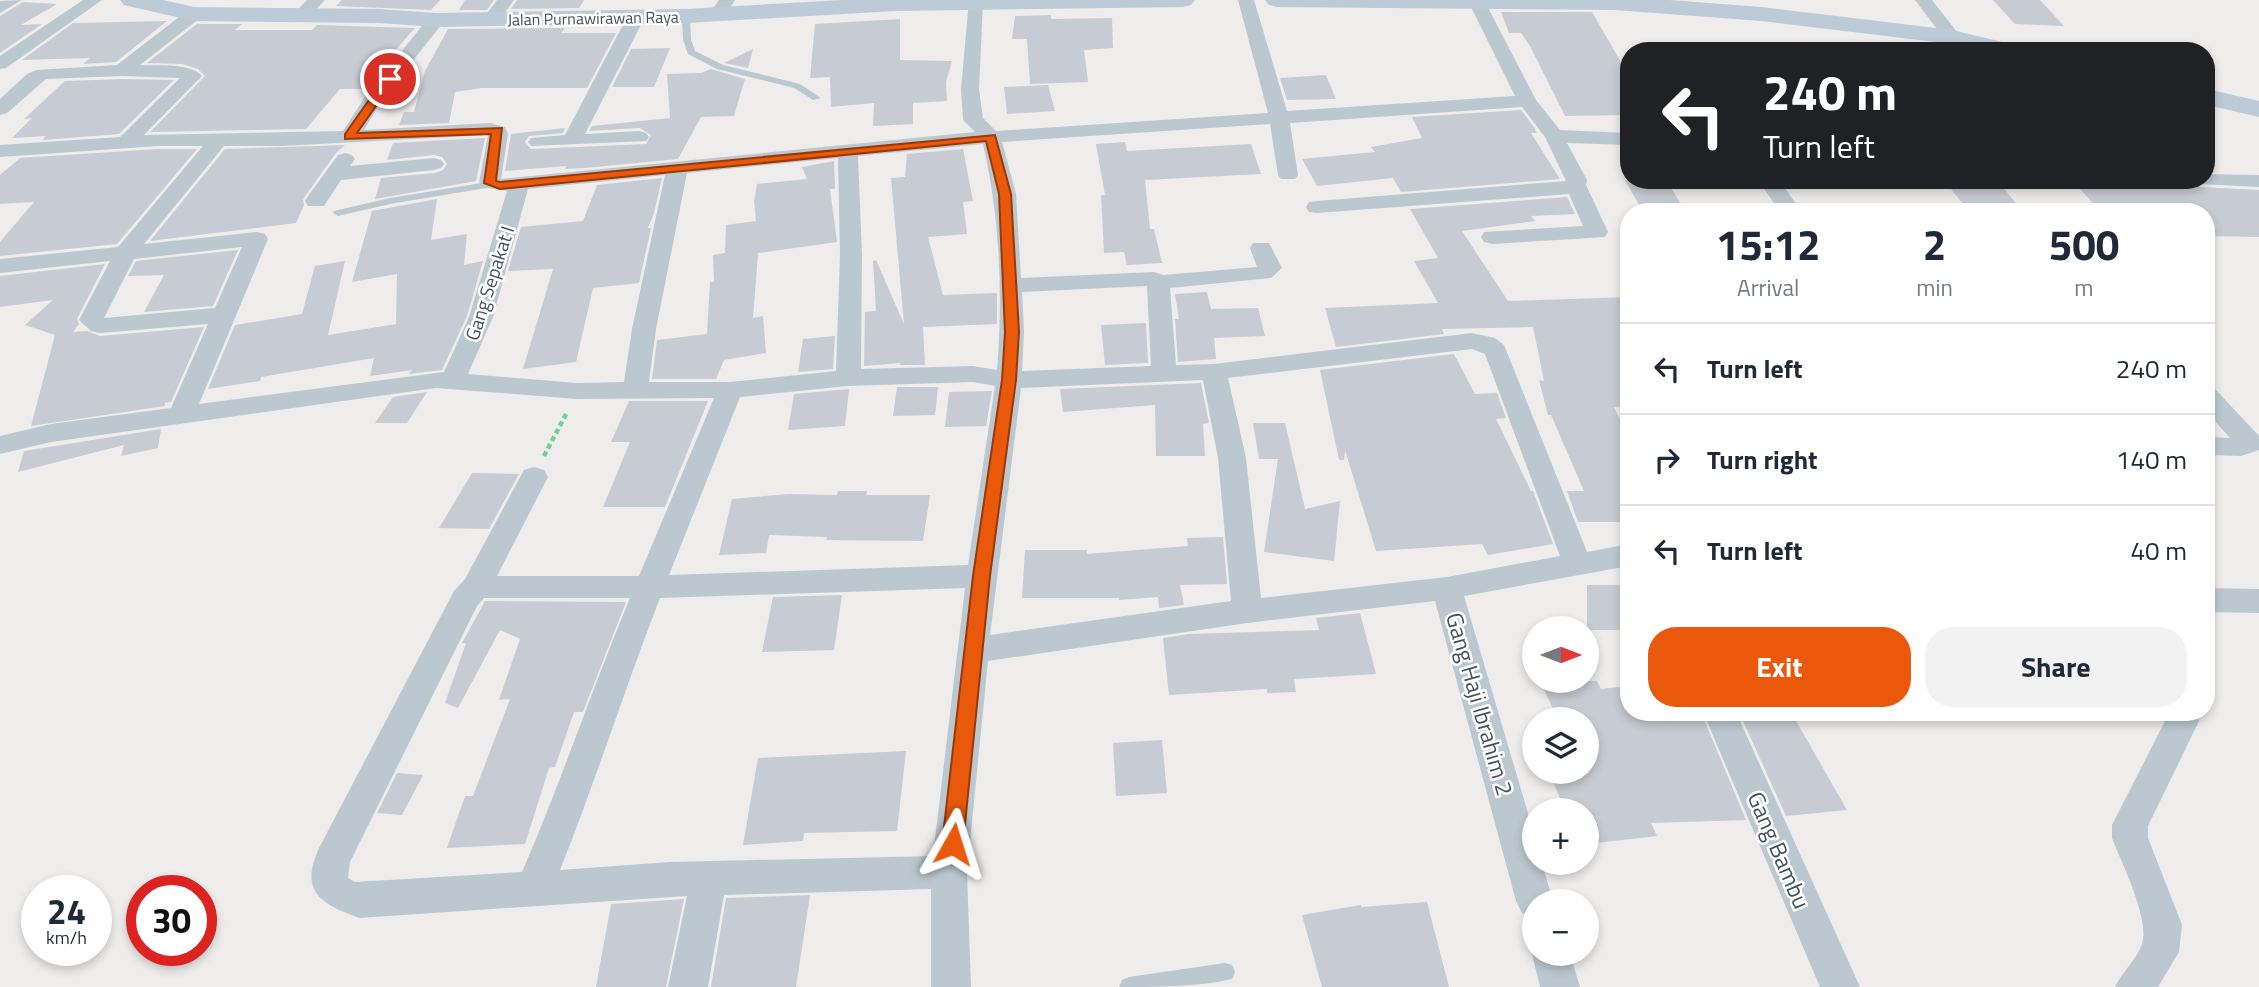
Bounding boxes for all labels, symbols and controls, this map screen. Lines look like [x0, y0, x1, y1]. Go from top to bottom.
street label: Jalan Purnawirawan Raya [507, 5, 679, 31]
pin [360, 49, 420, 109]
text: 240 m [1763, 54, 1897, 129]
icon: arrive [371, 60, 409, 98]
icon: left [1648, 70, 1739, 161]
text: Turn left [1763, 122, 1875, 170]
text: 15:12 [1716, 212, 1821, 276]
text: 2 [1923, 212, 1946, 276]
text: 500 [2049, 212, 2119, 276]
street label: Gang Sepakat I [457, 222, 521, 344]
text: Arrival [1737, 270, 1799, 305]
text: min [1916, 270, 1953, 305]
text: m [2074, 270, 2094, 305]
text: Turn left [1707, 349, 1802, 388]
text: 240 m [2116, 349, 2187, 388]
icon: left [1648, 350, 1686, 388]
text: Turn right [1707, 440, 1818, 479]
text: 140 m [2116, 440, 2187, 479]
icon: right [1648, 441, 1686, 479]
text: Turn left [1707, 531, 1802, 570]
text: 40 m [2130, 531, 2187, 570]
icon: left [1648, 532, 1686, 570]
street label: Gang Haji Ibrahim 2 [1437, 608, 1523, 800]
north arrow [1522, 616, 1600, 693]
map controls [1522, 616, 1599, 966]
button: Exit [1648, 627, 1911, 707]
button: Share [1925, 627, 2187, 707]
button: layers [1522, 707, 1599, 784]
street label: Gang Bambu [1739, 786, 1819, 914]
button: + [1522, 798, 1599, 875]
position arrow [916, 807, 990, 881]
speed limit sign: 30 [126, 875, 217, 966]
text: 24 [47, 884, 86, 938]
button: − [1522, 889, 1599, 966]
text: km/h [46, 924, 87, 951]

